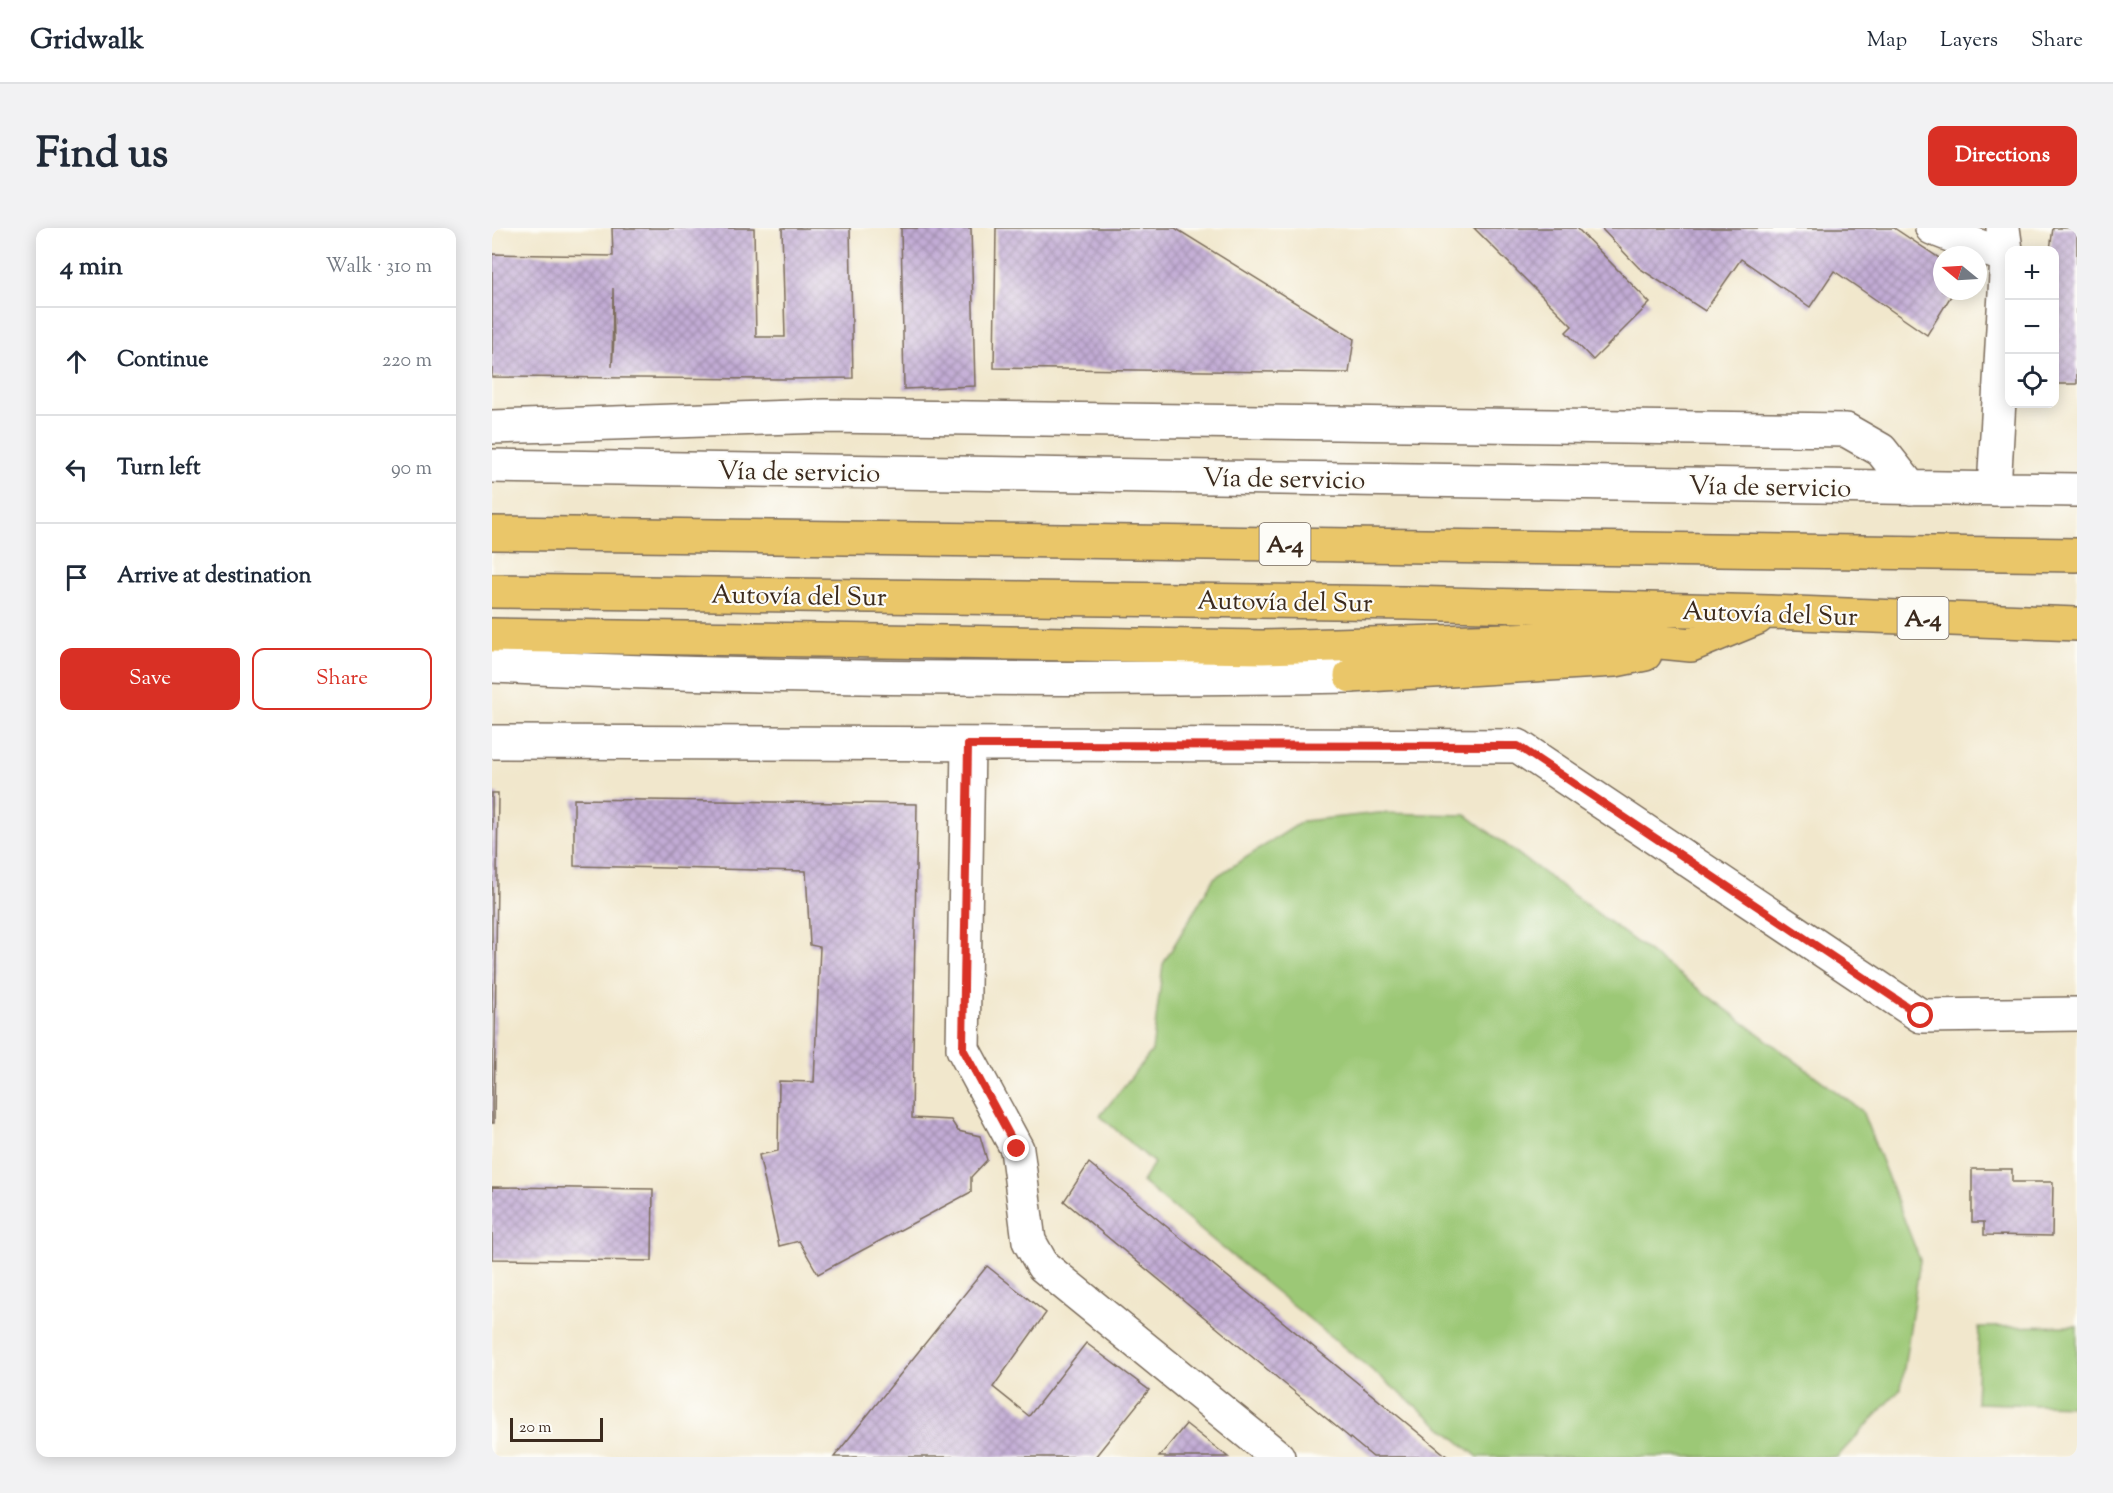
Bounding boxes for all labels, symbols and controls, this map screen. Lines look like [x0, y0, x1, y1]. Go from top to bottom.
text: Gridwalk [30, 21, 144, 61]
text: Map [1867, 26, 1907, 56]
text: Layers [1940, 26, 1998, 56]
text: Share [2031, 26, 2083, 56]
text: Find us [36, 126, 168, 186]
button: Directions [1928, 126, 2077, 186]
north arrow [1933, 246, 1987, 300]
map controls [2005, 246, 2059, 408]
button: + [2005, 246, 2059, 300]
text: 4 min [60, 249, 123, 286]
text: Walk · 310 m [325, 253, 432, 282]
button: − [2005, 300, 2059, 354]
icon: ahead [60, 345, 93, 378]
text: Continue [117, 345, 208, 377]
text: 220 m [382, 347, 432, 376]
button: locate [2005, 354, 2059, 408]
icon: left [60, 453, 93, 486]
text: Turn left [117, 453, 200, 485]
street label: Vía de servicio [717, 454, 881, 493]
text: 90 m [391, 455, 432, 484]
street label: Vía de servicio [1202, 461, 1366, 500]
street label: Vía de servicio [1688, 469, 1852, 508]
road number: A-4 [1260, 523, 1310, 565]
icon: arrive [60, 561, 93, 594]
text: Arrive at destination [117, 561, 312, 593]
street label: Autovía del Sur [711, 577, 887, 618]
street label: Autovía del Sur [1197, 583, 1373, 624]
street label: Autovía del Sur [1682, 594, 1858, 637]
road number: A-4 [1898, 597, 1948, 639]
button: Save [60, 648, 240, 710]
button: Share [252, 648, 432, 710]
route start [1907, 1002, 1933, 1028]
route end [1003, 1135, 1029, 1161]
scale bar [510, 1415, 603, 1442]
text: 20 m [519, 1417, 552, 1440]

